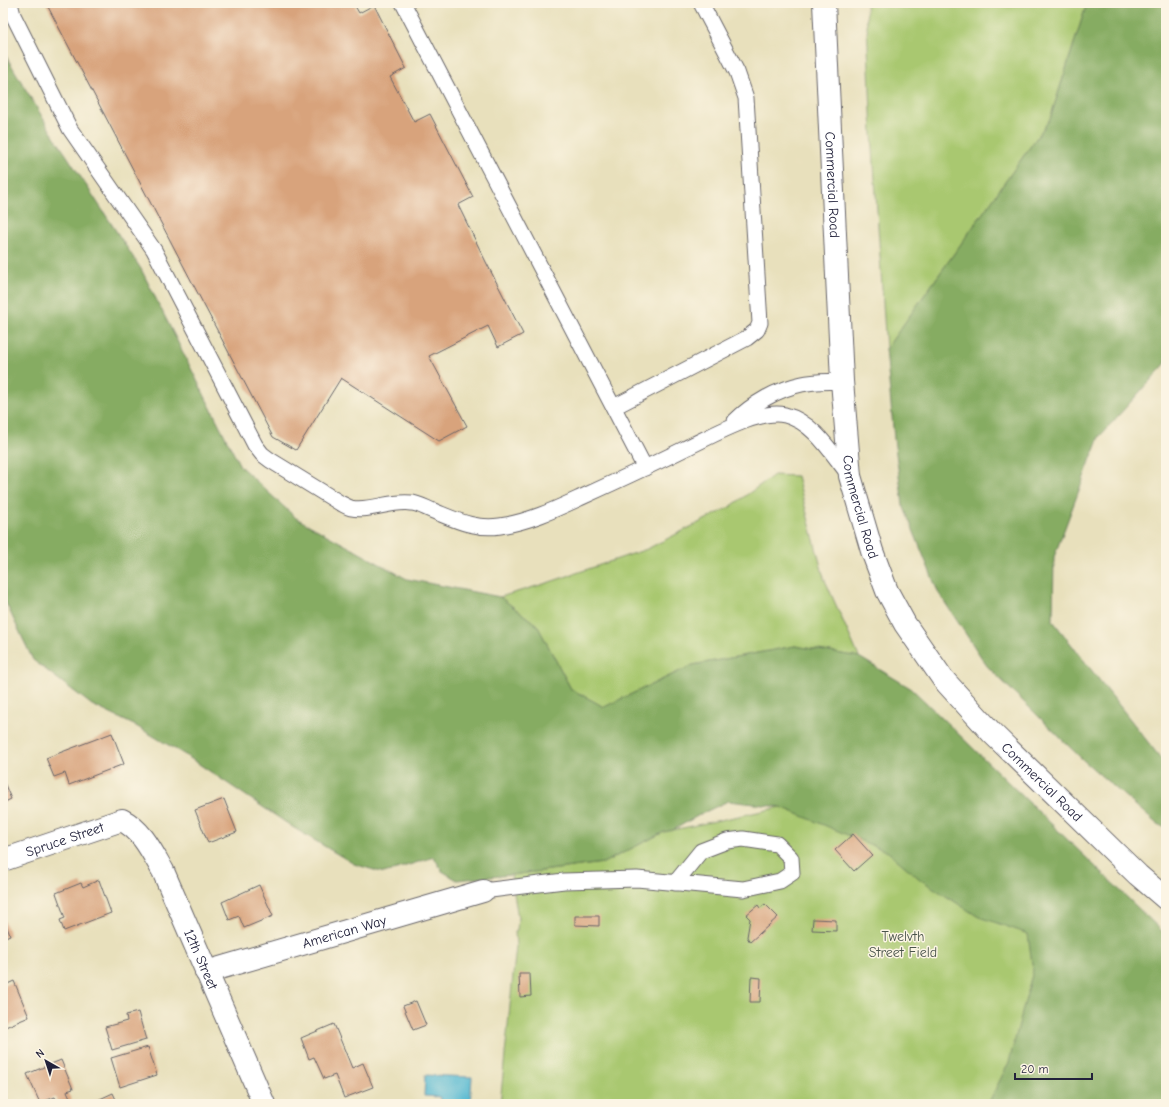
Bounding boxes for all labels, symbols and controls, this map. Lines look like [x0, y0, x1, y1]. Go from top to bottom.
street label: Commercial Road [821, 131, 843, 238]
street label: Commercial Road [839, 454, 882, 561]
street label: Commercial Road [998, 739, 1086, 825]
street label: Spruce Street [23, 818, 107, 861]
street label: American Way [300, 912, 389, 952]
street label: 12th Street [180, 926, 222, 993]
park label: Twelvth Street Field [869, 928, 937, 961]
north arrow [26, 1041, 66, 1081]
text: N [33, 1046, 47, 1061]
scale bar [1015, 1055, 1092, 1081]
text: 20 m [1021, 1062, 1049, 1076]

